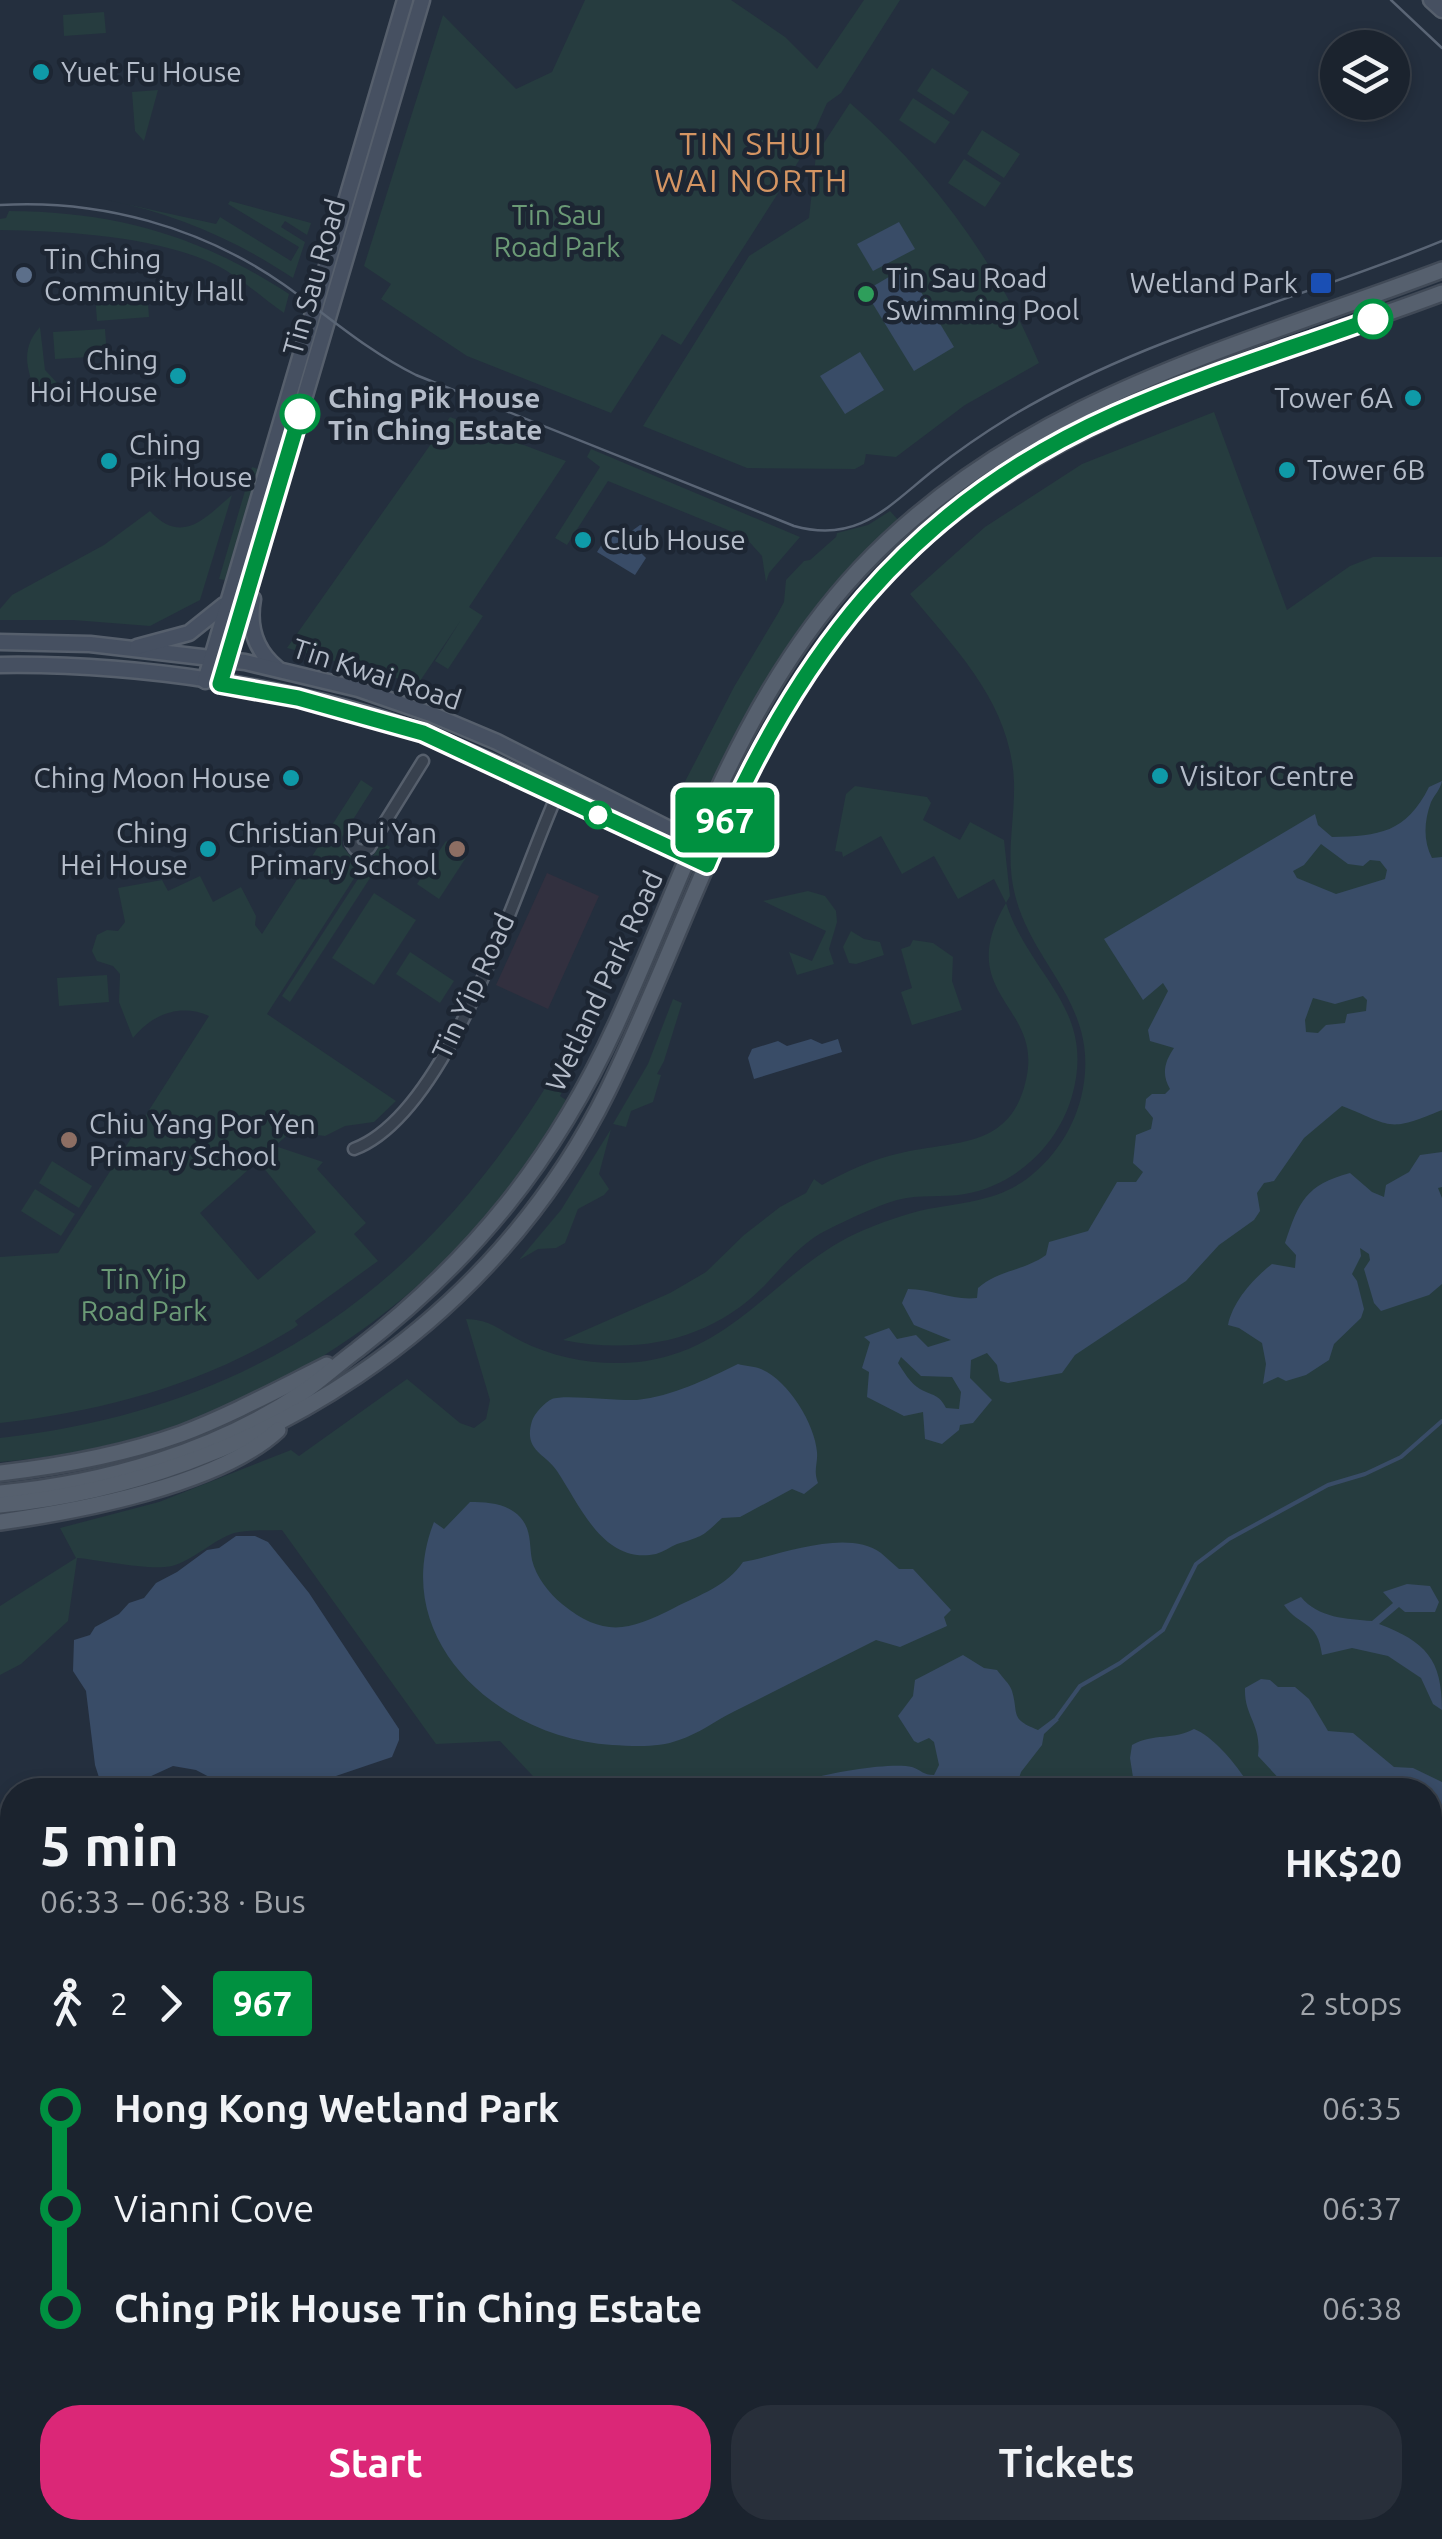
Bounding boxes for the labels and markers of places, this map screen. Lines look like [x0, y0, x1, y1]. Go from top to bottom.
place label: Yuet Fu House [61, 56, 242, 87]
marker: Yuet Fu House [30, 61, 52, 83]
place label: Tin Ching Community Hall [44, 243, 244, 306]
place label: Tin Sau Road Swimming Pool [886, 262, 1079, 325]
marker: Tin Ching Community Hall [13, 264, 35, 286]
place label: Wetland Park [1130, 267, 1298, 298]
marker: Wetland Park [1308, 270, 1334, 296]
marker: Tin Sau Road Swimming Pool [855, 283, 877, 305]
unlabelled marker [1354, 300, 1392, 338]
place label: Ching Hoi House [29, 344, 158, 407]
marker: Ching Hoi House [167, 365, 189, 387]
place label: Ching Pik House Tin Ching Estate [328, 382, 542, 445]
place label: Tower 6A [1274, 382, 1393, 413]
marker: Tower 6A [1402, 387, 1424, 409]
marker: Ching Pik House Tin Ching Estate [281, 395, 319, 433]
place label: Ching Pik House [129, 429, 253, 492]
marker: Ching Pik House [98, 450, 120, 472]
place label: Tower 6B [1307, 454, 1425, 485]
marker: Tower 6B [1276, 459, 1298, 481]
place label: Club House [603, 524, 746, 555]
marker: Club House [572, 529, 594, 551]
place label: Visitor Centre [1180, 760, 1354, 791]
place label: Ching Moon House [34, 762, 271, 793]
marker: Visitor Centre [1149, 765, 1171, 787]
marker: Ching Moon House [280, 767, 302, 789]
unlabelled marker [585, 802, 611, 828]
place label: Ching Hei House [60, 817, 188, 880]
place label: Christian Pui Yan Primary School [228, 817, 437, 880]
marker: Ching Hei House [197, 838, 219, 860]
marker: Christian Pui Yan Primary School [446, 838, 468, 860]
place label: Chiu Yang Por Yen Primary School [89, 1108, 316, 1171]
marker: Chiu Yang Por Yen Primary School [58, 1129, 80, 1151]

